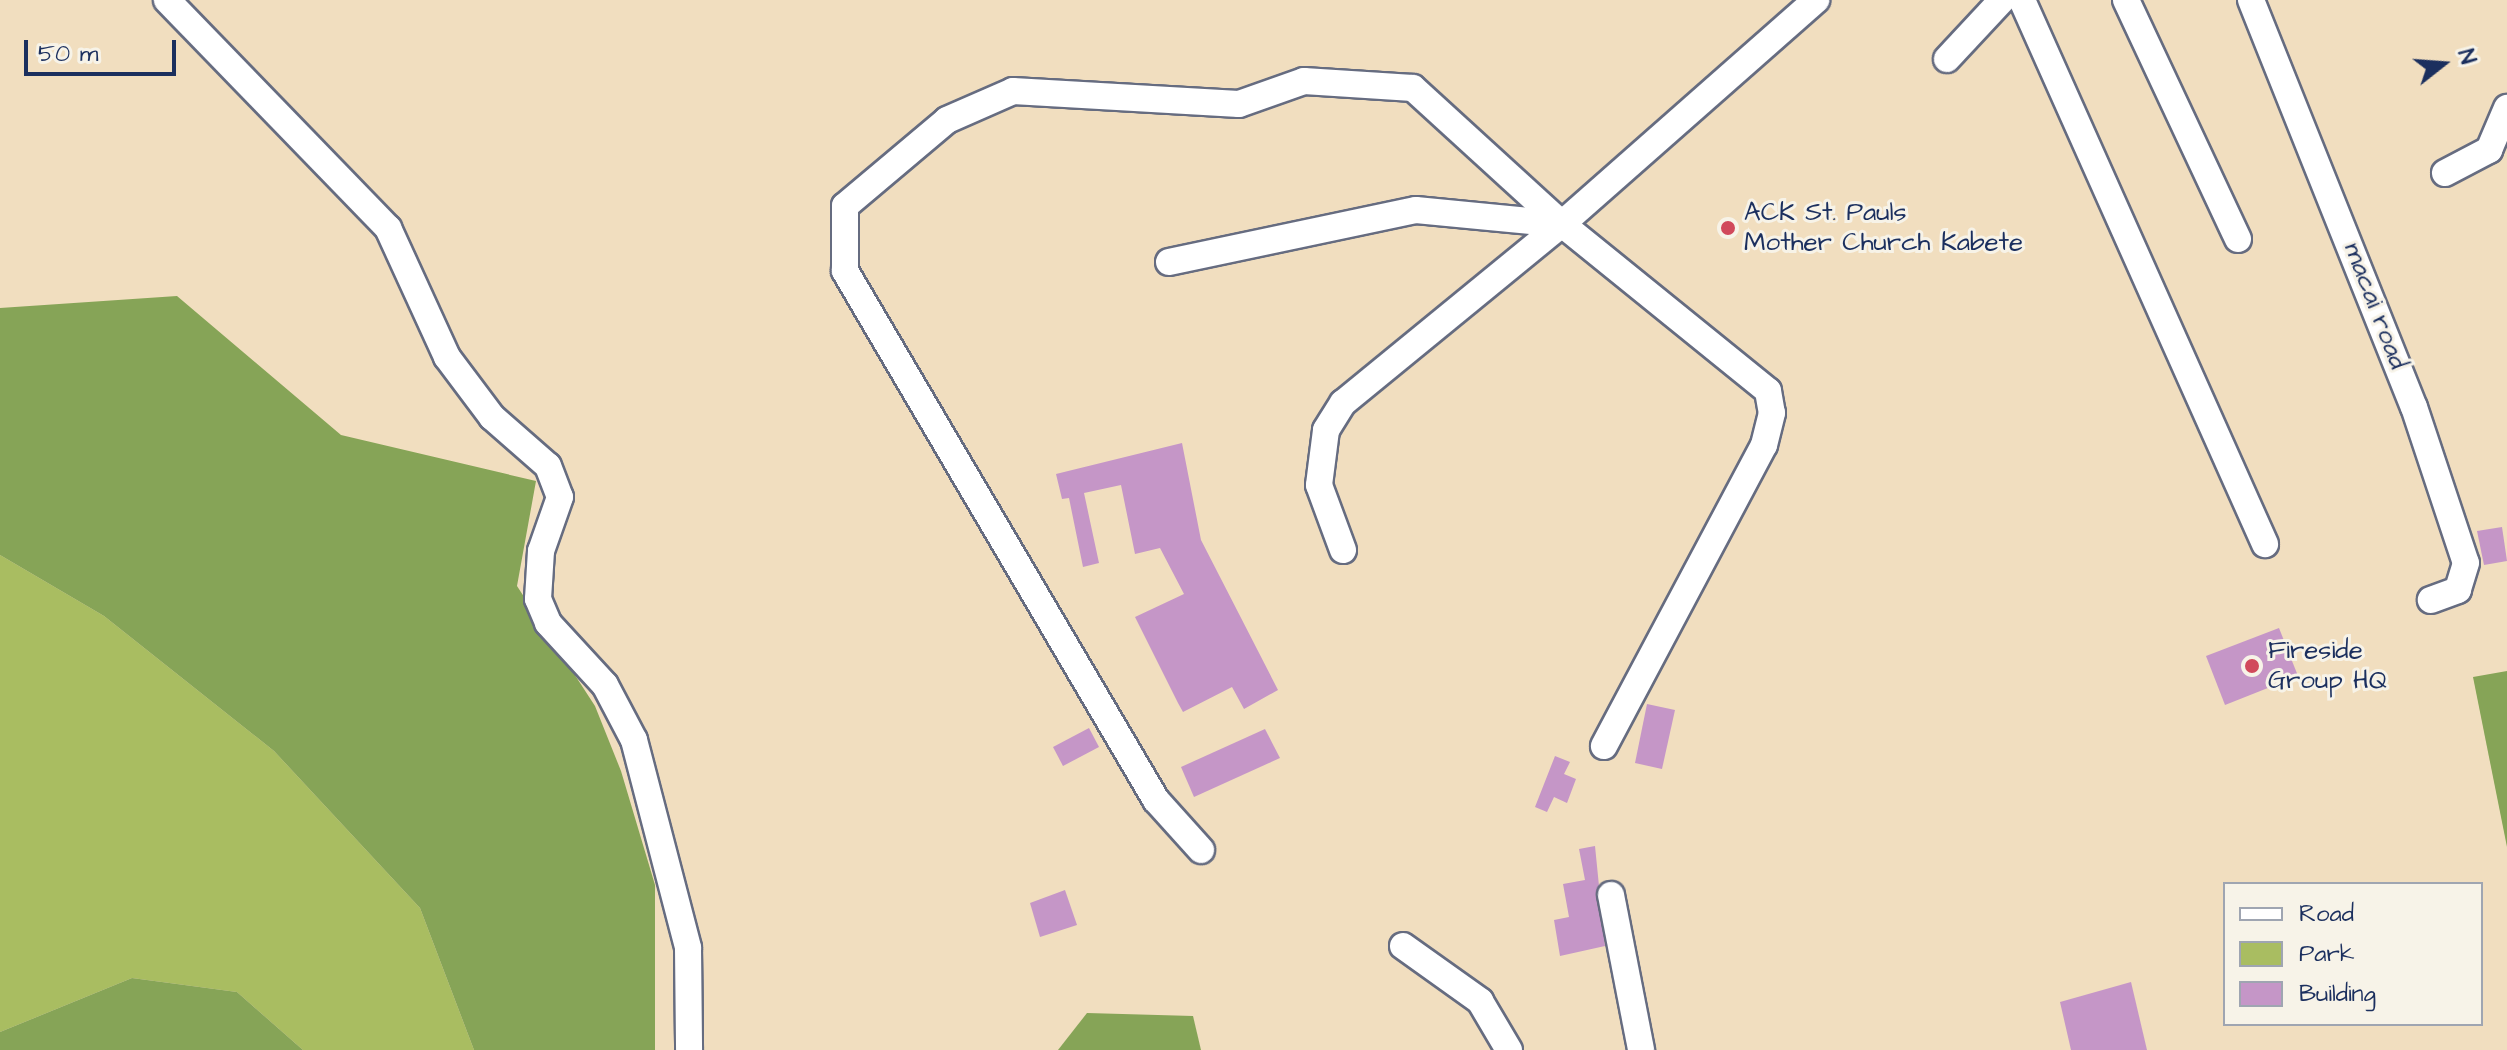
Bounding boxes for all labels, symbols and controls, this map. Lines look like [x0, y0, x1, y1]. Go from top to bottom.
scale bar [28, 24, 180, 74]
north arrow [2403, 24, 2483, 104]
text: 50 m [38, 37, 98, 71]
text: N [2450, 46, 2483, 68]
place label: ACK St. Pauls Mother Church Kabete [1744, 197, 2023, 258]
marker: ACK St. Pauls Mother Church Kabete [1719, 219, 1737, 237]
street label: macai road [2337, 238, 2413, 374]
place label: Fireside Group HQ [2268, 635, 2387, 696]
marker: Fireside Group HQ [2243, 657, 2261, 675]
legend [2223, 882, 2483, 1026]
text: Road [2299, 897, 2354, 931]
text: Park [2299, 937, 2355, 971]
text: Building [2299, 977, 2376, 1011]

